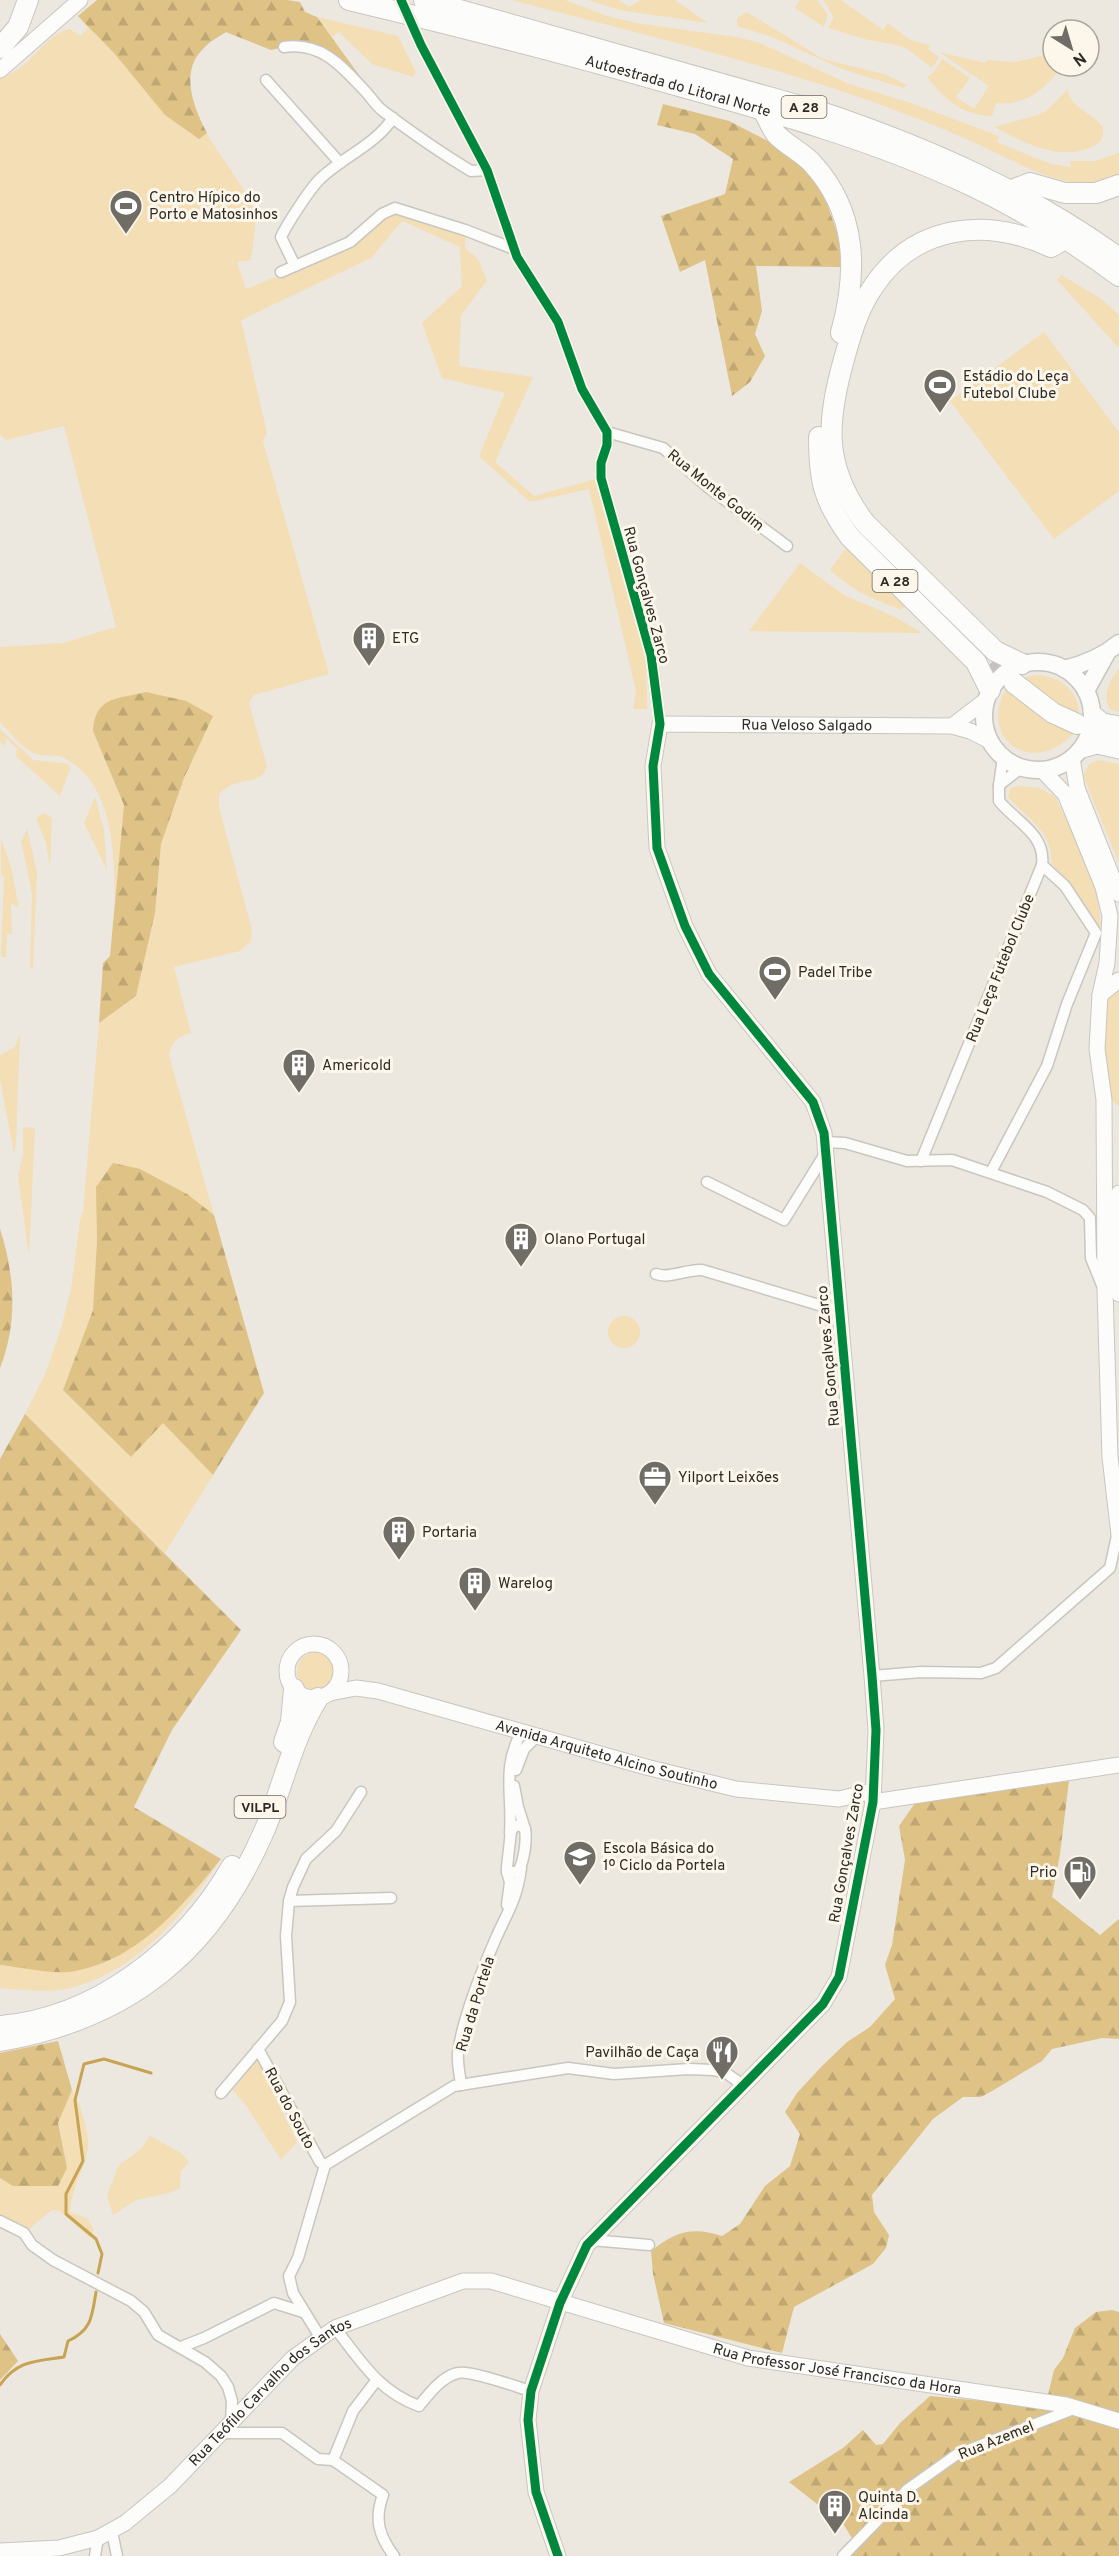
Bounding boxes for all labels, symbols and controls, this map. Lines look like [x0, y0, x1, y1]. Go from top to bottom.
north arrow [1041, 18, 1101, 78]
text: N [1068, 47, 1089, 70]
street label: Autoestrada do Litoral Norte [583, 52, 773, 123]
road number: A 28 [782, 96, 826, 118]
sports icon: Centro Hípico do Porto e Matosinhos [108, 188, 144, 235]
place label: Centro Hípico do Porto e Matosinhos [149, 189, 278, 225]
sports icon: Estádio do Leça Futebol Clube [922, 367, 958, 414]
place label: Estádio do Leça Futebol Clube [963, 368, 1069, 404]
street label: Rua Monte Godim [663, 446, 767, 536]
street label: Rua Gonçalves Zarco [618, 525, 673, 666]
road number: A 28 [872, 570, 918, 592]
building icon: ETG [351, 620, 387, 667]
place label: ETG [392, 630, 419, 649]
street label: Rua Veloso Salgado [741, 717, 872, 736]
street label: Rua Leça Futebol Clube [963, 892, 1040, 1046]
sports icon: Padel Tribe [757, 954, 793, 1001]
place label: Padel Tribe [798, 964, 872, 983]
building icon: Americold [281, 1047, 317, 1094]
place label: Americold [322, 1057, 391, 1076]
building icon: Olano Portugal [503, 1221, 539, 1268]
place label: Olano Portugal [544, 1231, 645, 1250]
street label: Rua Gonçalves Zarco [814, 1285, 845, 1427]
office icon: Yilport Leixões [637, 1459, 673, 1506]
place label: Yilport Leixões [678, 1469, 779, 1488]
building icon: Portaria [381, 1514, 417, 1561]
place label: Portaria [422, 1524, 477, 1543]
building icon: Warelog [457, 1565, 493, 1612]
place label: Warelog [498, 1575, 553, 1594]
street label: Avenida Arquiteto Alcino Soutinho [493, 1717, 719, 1795]
street label: Rua Gonçalves Zarco [826, 1782, 869, 1925]
road number: VILPL [234, 1796, 286, 1818]
school or university icon: Escola Básica do 1º Ciclo da Portela [562, 1839, 598, 1886]
place label: Escola Básica do 1º Ciclo da Portela [603, 1840, 725, 1876]
fuel station icon: Prio [1062, 1854, 1098, 1901]
place label: Prio [1030, 1864, 1057, 1883]
street label: Rua da Portela [453, 1954, 500, 2054]
restaurant icon: Pavilhão de Caça [704, 2034, 740, 2081]
place label: Pavilhão de Caça [585, 2044, 699, 2063]
street label: Rua do Souto [259, 2065, 318, 2153]
street label: Rua Teófilo Carvalho dos Santos [186, 2315, 355, 2471]
street label: Rua Professor José Francisco da Hora [710, 2340, 962, 2400]
street label: Rua Azemel [956, 2418, 1037, 2465]
building icon: Quinta D. Alcinda [817, 2488, 853, 2535]
place label: Quinta D. Alcinda [858, 2489, 919, 2525]

